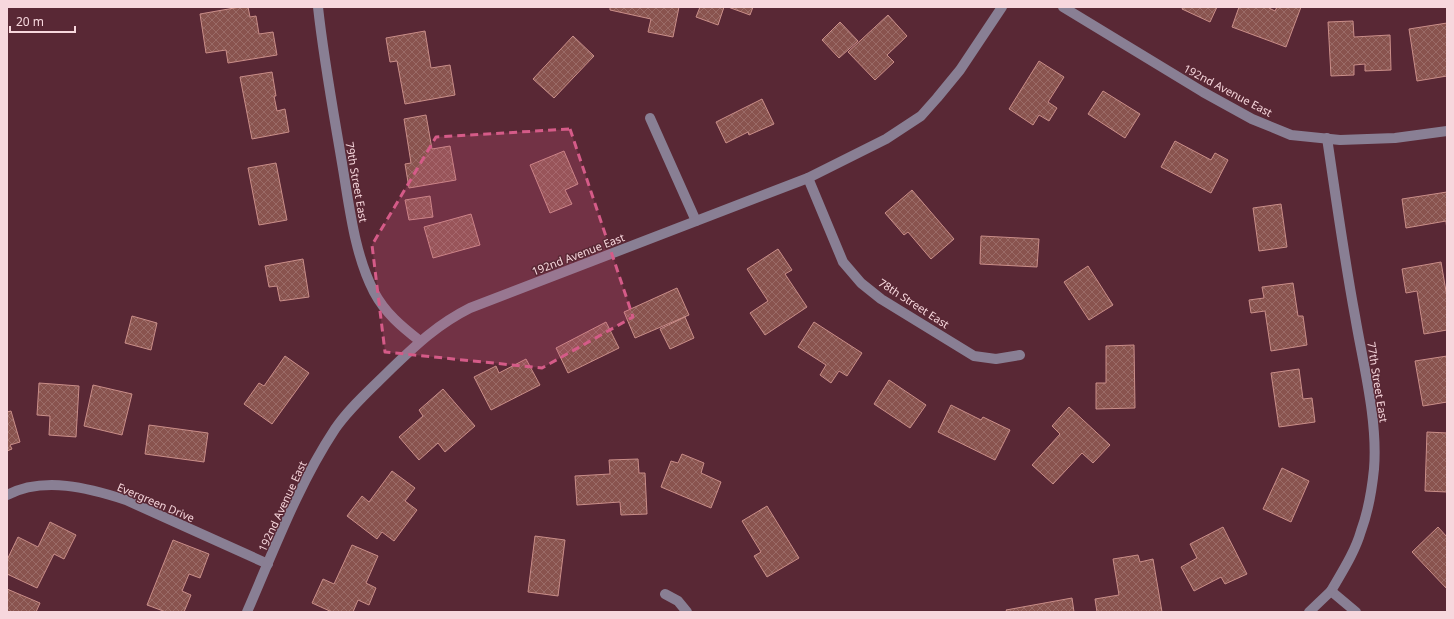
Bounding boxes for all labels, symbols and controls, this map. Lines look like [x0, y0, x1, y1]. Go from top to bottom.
scale bar [10, 8, 75, 34]
text: 20 m [16, 13, 44, 30]
street label: 192nd Avenue East [1181, 60, 1275, 120]
street label: 79th Street East [343, 141, 371, 223]
street label: 192nd Avenue East [529, 229, 627, 279]
street label: 78th Street East [876, 275, 952, 331]
street label: 77th Street East [1364, 341, 1392, 423]
street label: 192nd Avenue East [254, 458, 310, 554]
street label: Evergreen Drive [115, 479, 197, 525]

